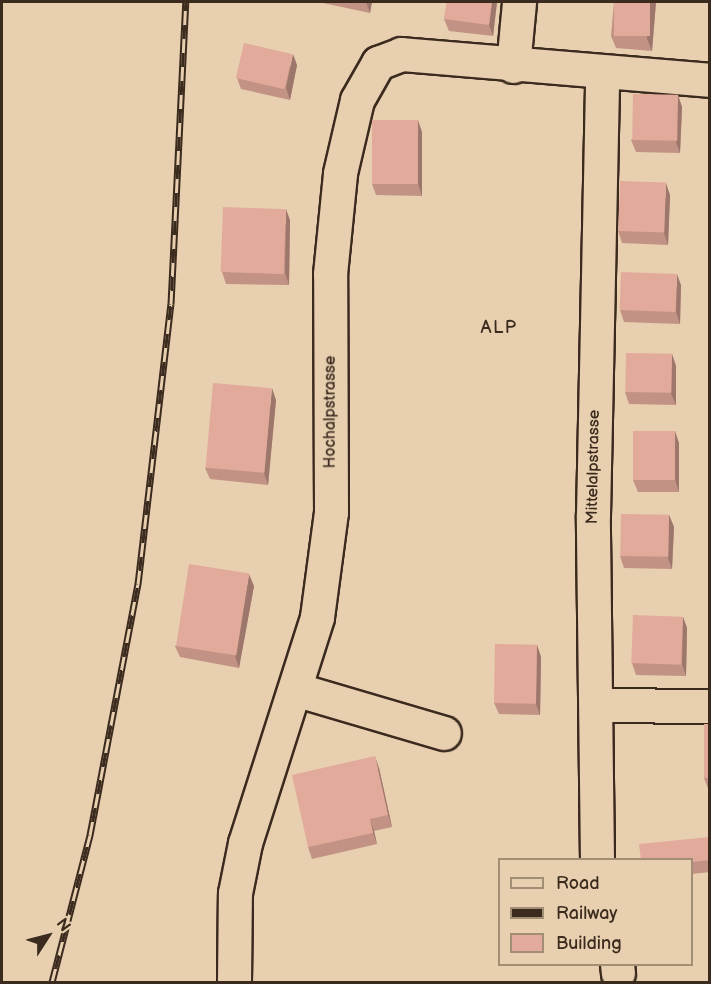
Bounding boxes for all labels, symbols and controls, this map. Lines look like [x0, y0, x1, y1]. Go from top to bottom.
district label: ALP [480, 317, 518, 339]
street label: Hochalpstrasse [321, 356, 341, 468]
street label: Mittelalpstrasse [583, 410, 605, 524]
legend [498, 858, 693, 966]
text: Road [556, 873, 600, 894]
text: Railway [556, 903, 618, 924]
north arrow [18, 906, 78, 966]
text: N [52, 915, 74, 936]
text: Building [556, 933, 622, 954]

